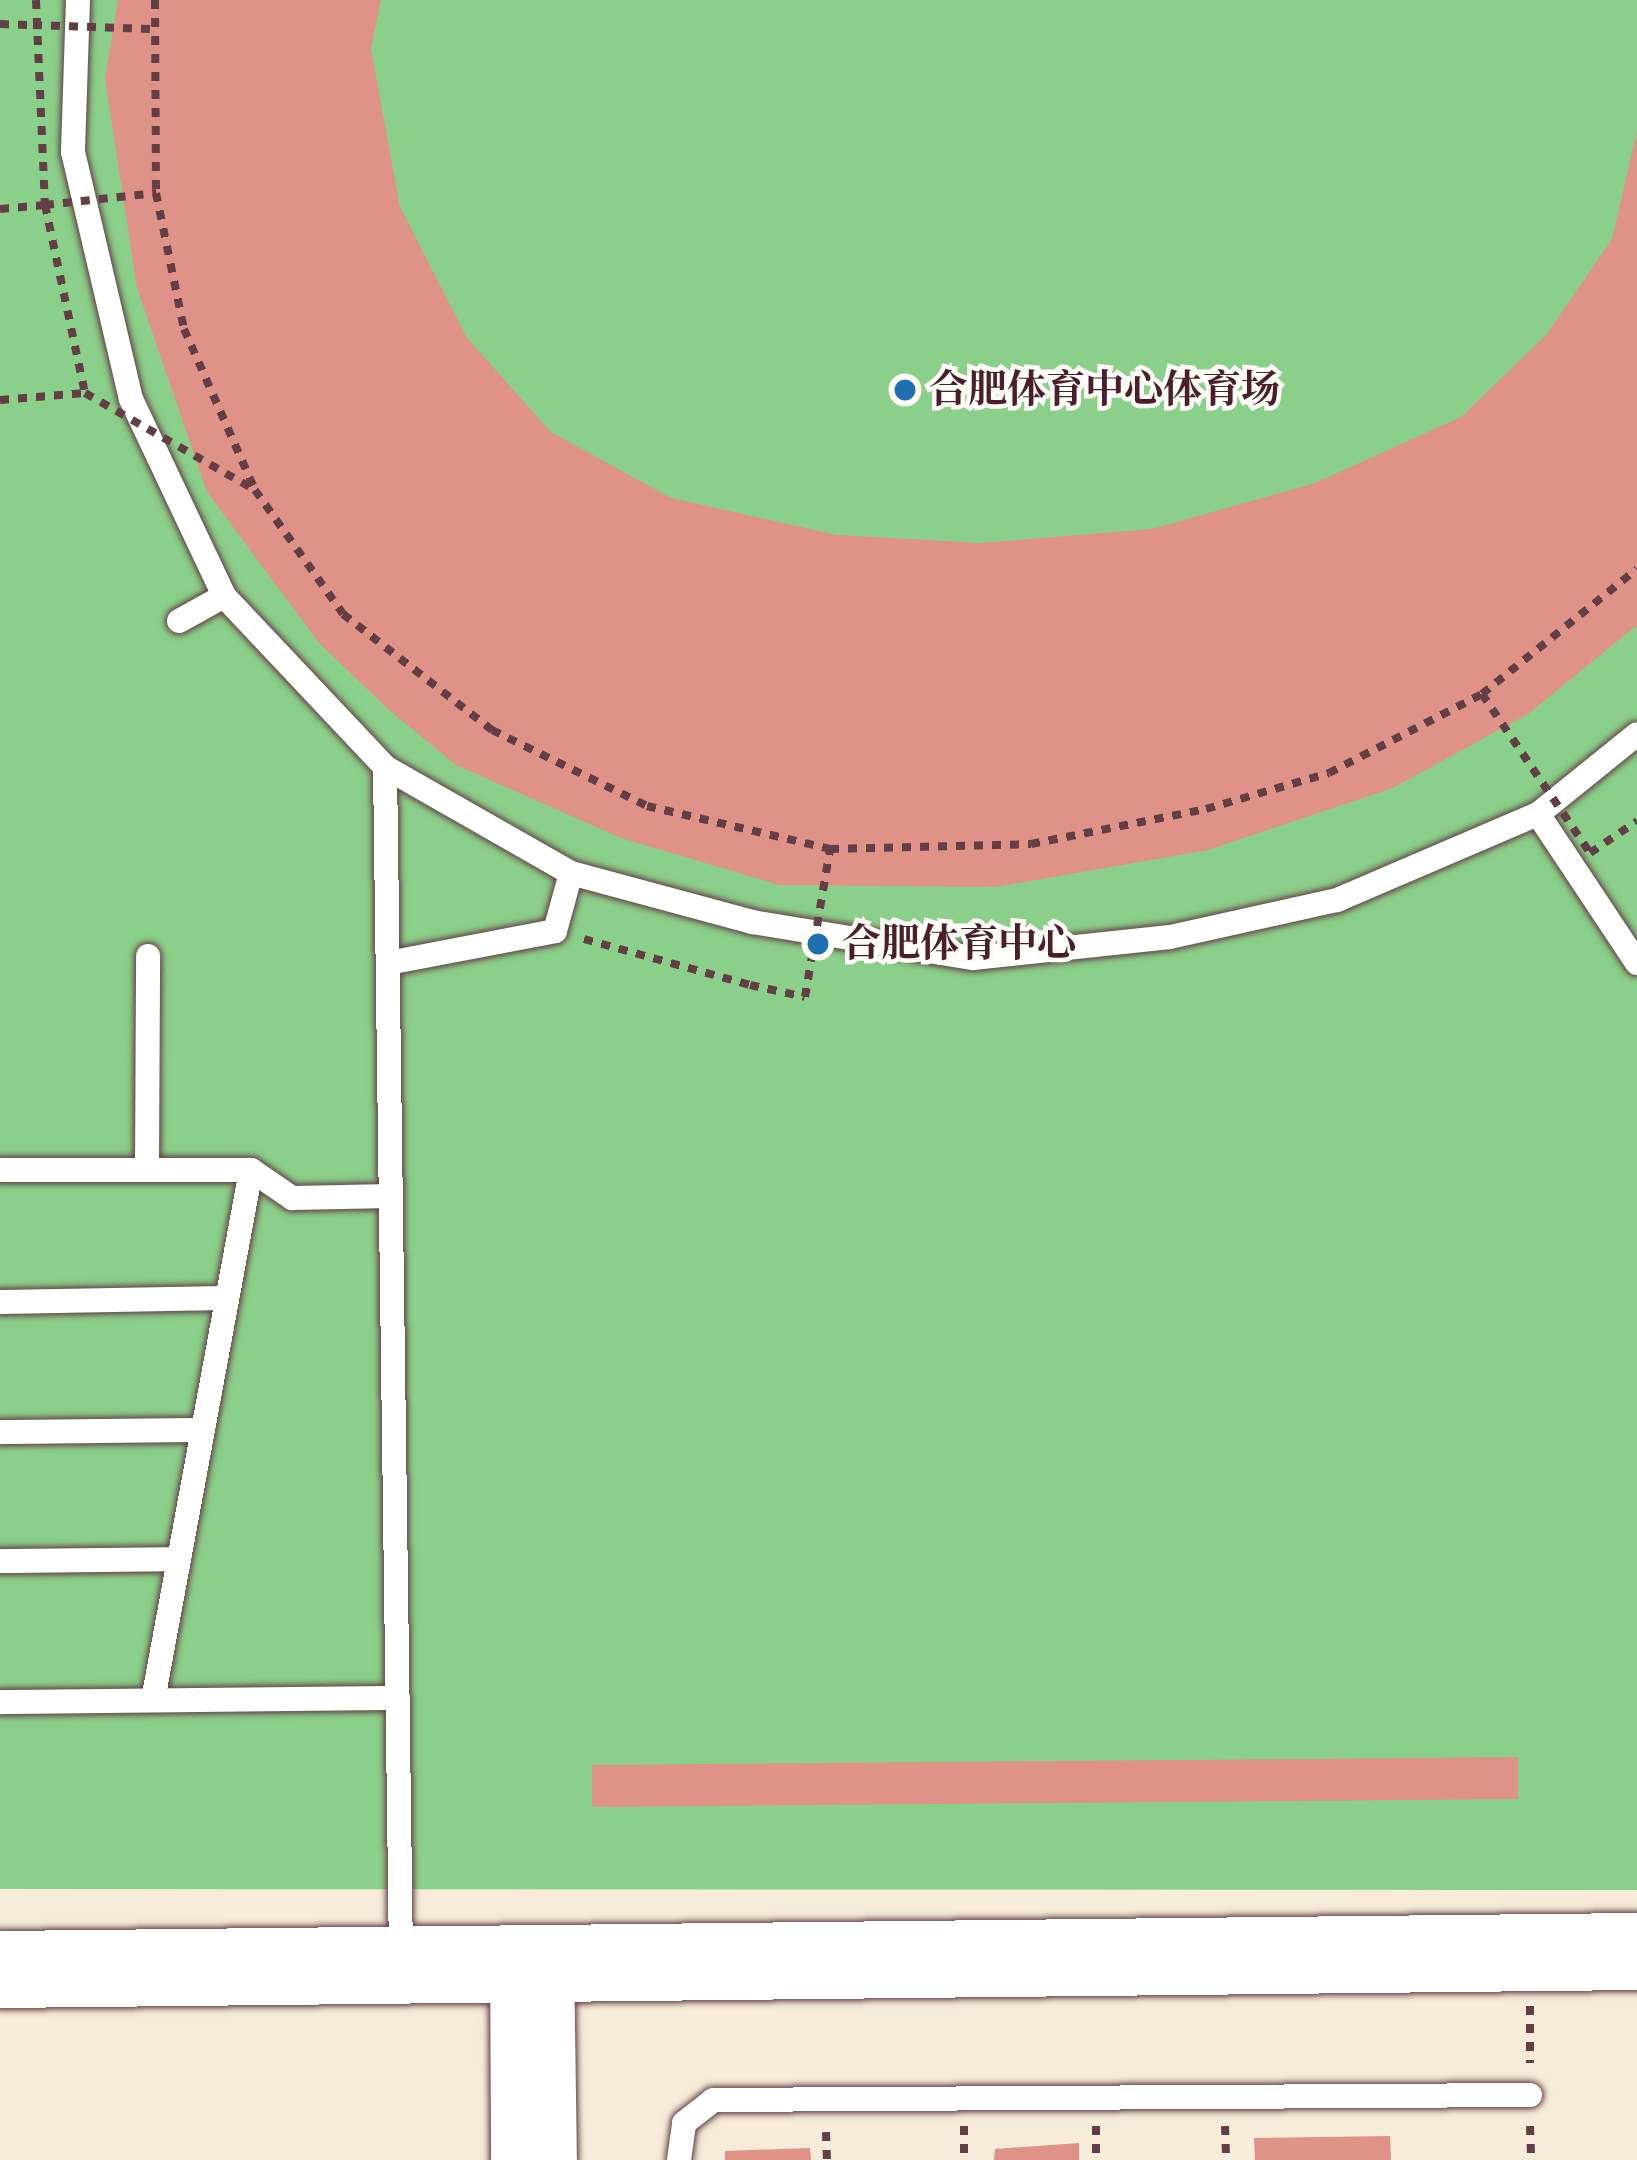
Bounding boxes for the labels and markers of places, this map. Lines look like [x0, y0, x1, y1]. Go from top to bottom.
place label: 合肥体育中心体育场 [929, 367, 1280, 413]
marker: 合肥体育中心体育场 [892, 377, 918, 403]
place label: 合肥体育中心 [842, 921, 1076, 967]
marker: 合肥体育中心 [805, 931, 831, 957]

